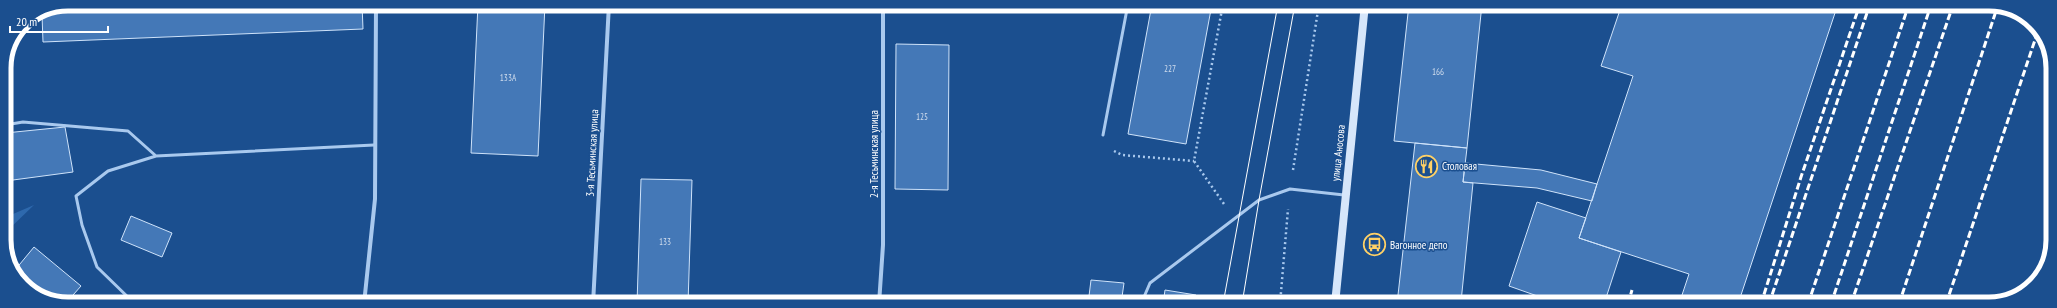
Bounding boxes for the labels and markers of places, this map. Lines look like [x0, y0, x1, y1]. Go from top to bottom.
restaurant icon: Столовая [1414, 153, 1440, 179]
place label: Столовая [1442, 159, 1477, 173]
bus stop icon: Вагонное депо [1361, 232, 1387, 258]
place label: Вагонное депо [1390, 238, 1448, 252]

